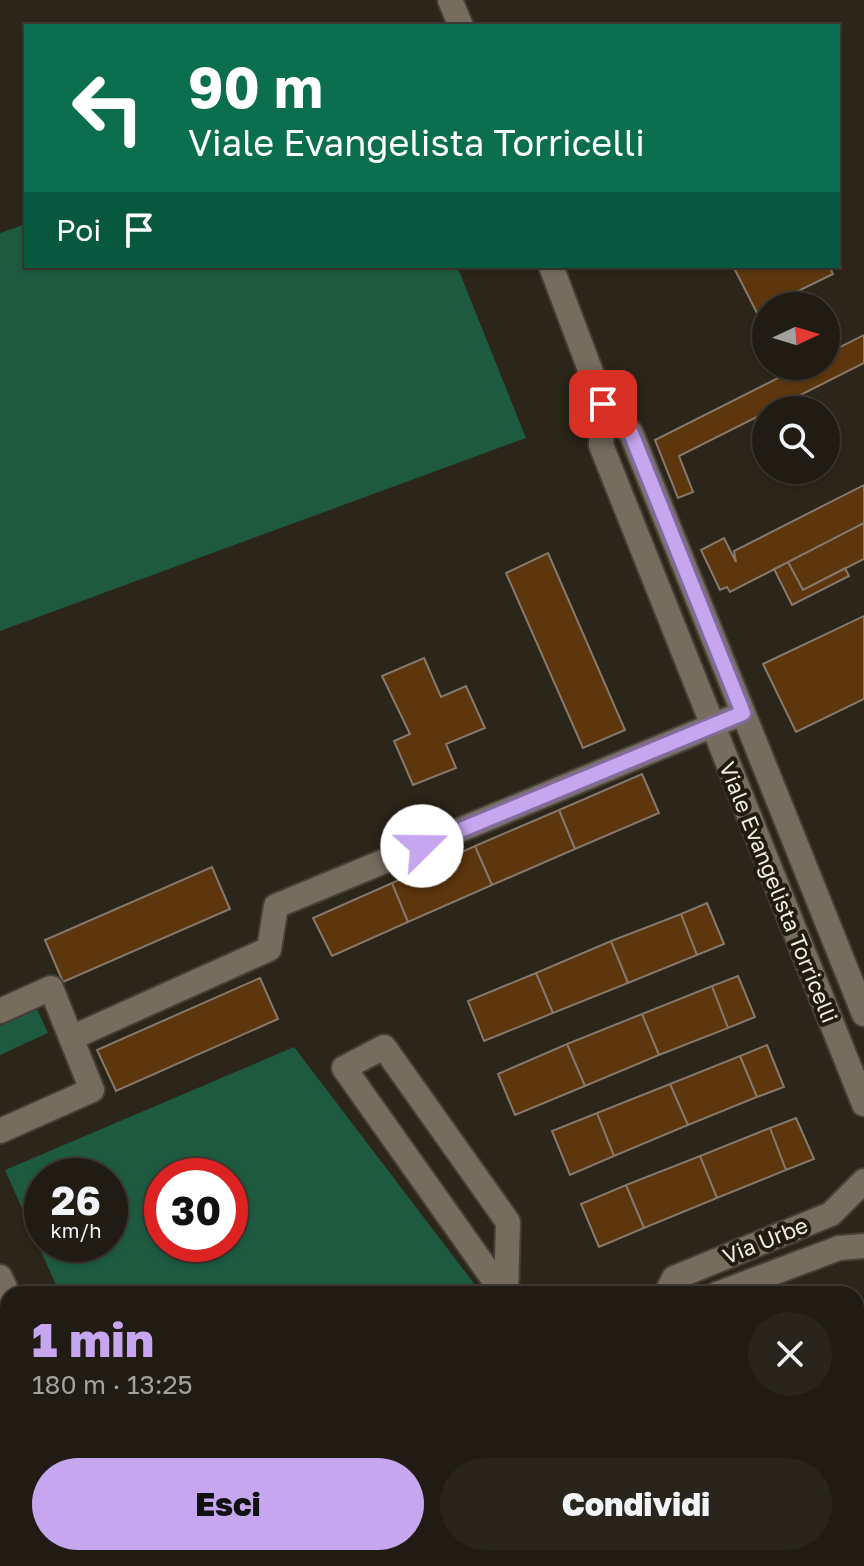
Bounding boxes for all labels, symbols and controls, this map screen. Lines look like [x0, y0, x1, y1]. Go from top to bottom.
text: 90 m [188, 53, 323, 120]
icon: left [56, 56, 160, 160]
text: Viale Evangelista Torricelli [188, 121, 645, 164]
icon: arrive [117, 208, 161, 252]
text: Poi [56, 212, 101, 248]
north arrow [752, 292, 840, 380]
map controls [752, 292, 840, 484]
pin [569, 370, 637, 438]
icon: arrive [581, 382, 625, 426]
button: search [752, 396, 840, 484]
street label: Viale Evangelista Torricelli [714, 757, 844, 1027]
position arrow [380, 804, 464, 888]
speed limit sign: 30 [144, 1158, 248, 1262]
text: 26 [51, 1176, 101, 1224]
street label: Via Urbe [718, 1211, 812, 1269]
text: km/h [51, 1218, 101, 1242]
text: 1 min [32, 1310, 154, 1368]
button: close [748, 1312, 832, 1396]
text: 180 m · 13:25 [32, 1369, 193, 1400]
button: Esci [32, 1458, 424, 1550]
button: Condividi [440, 1458, 832, 1550]

